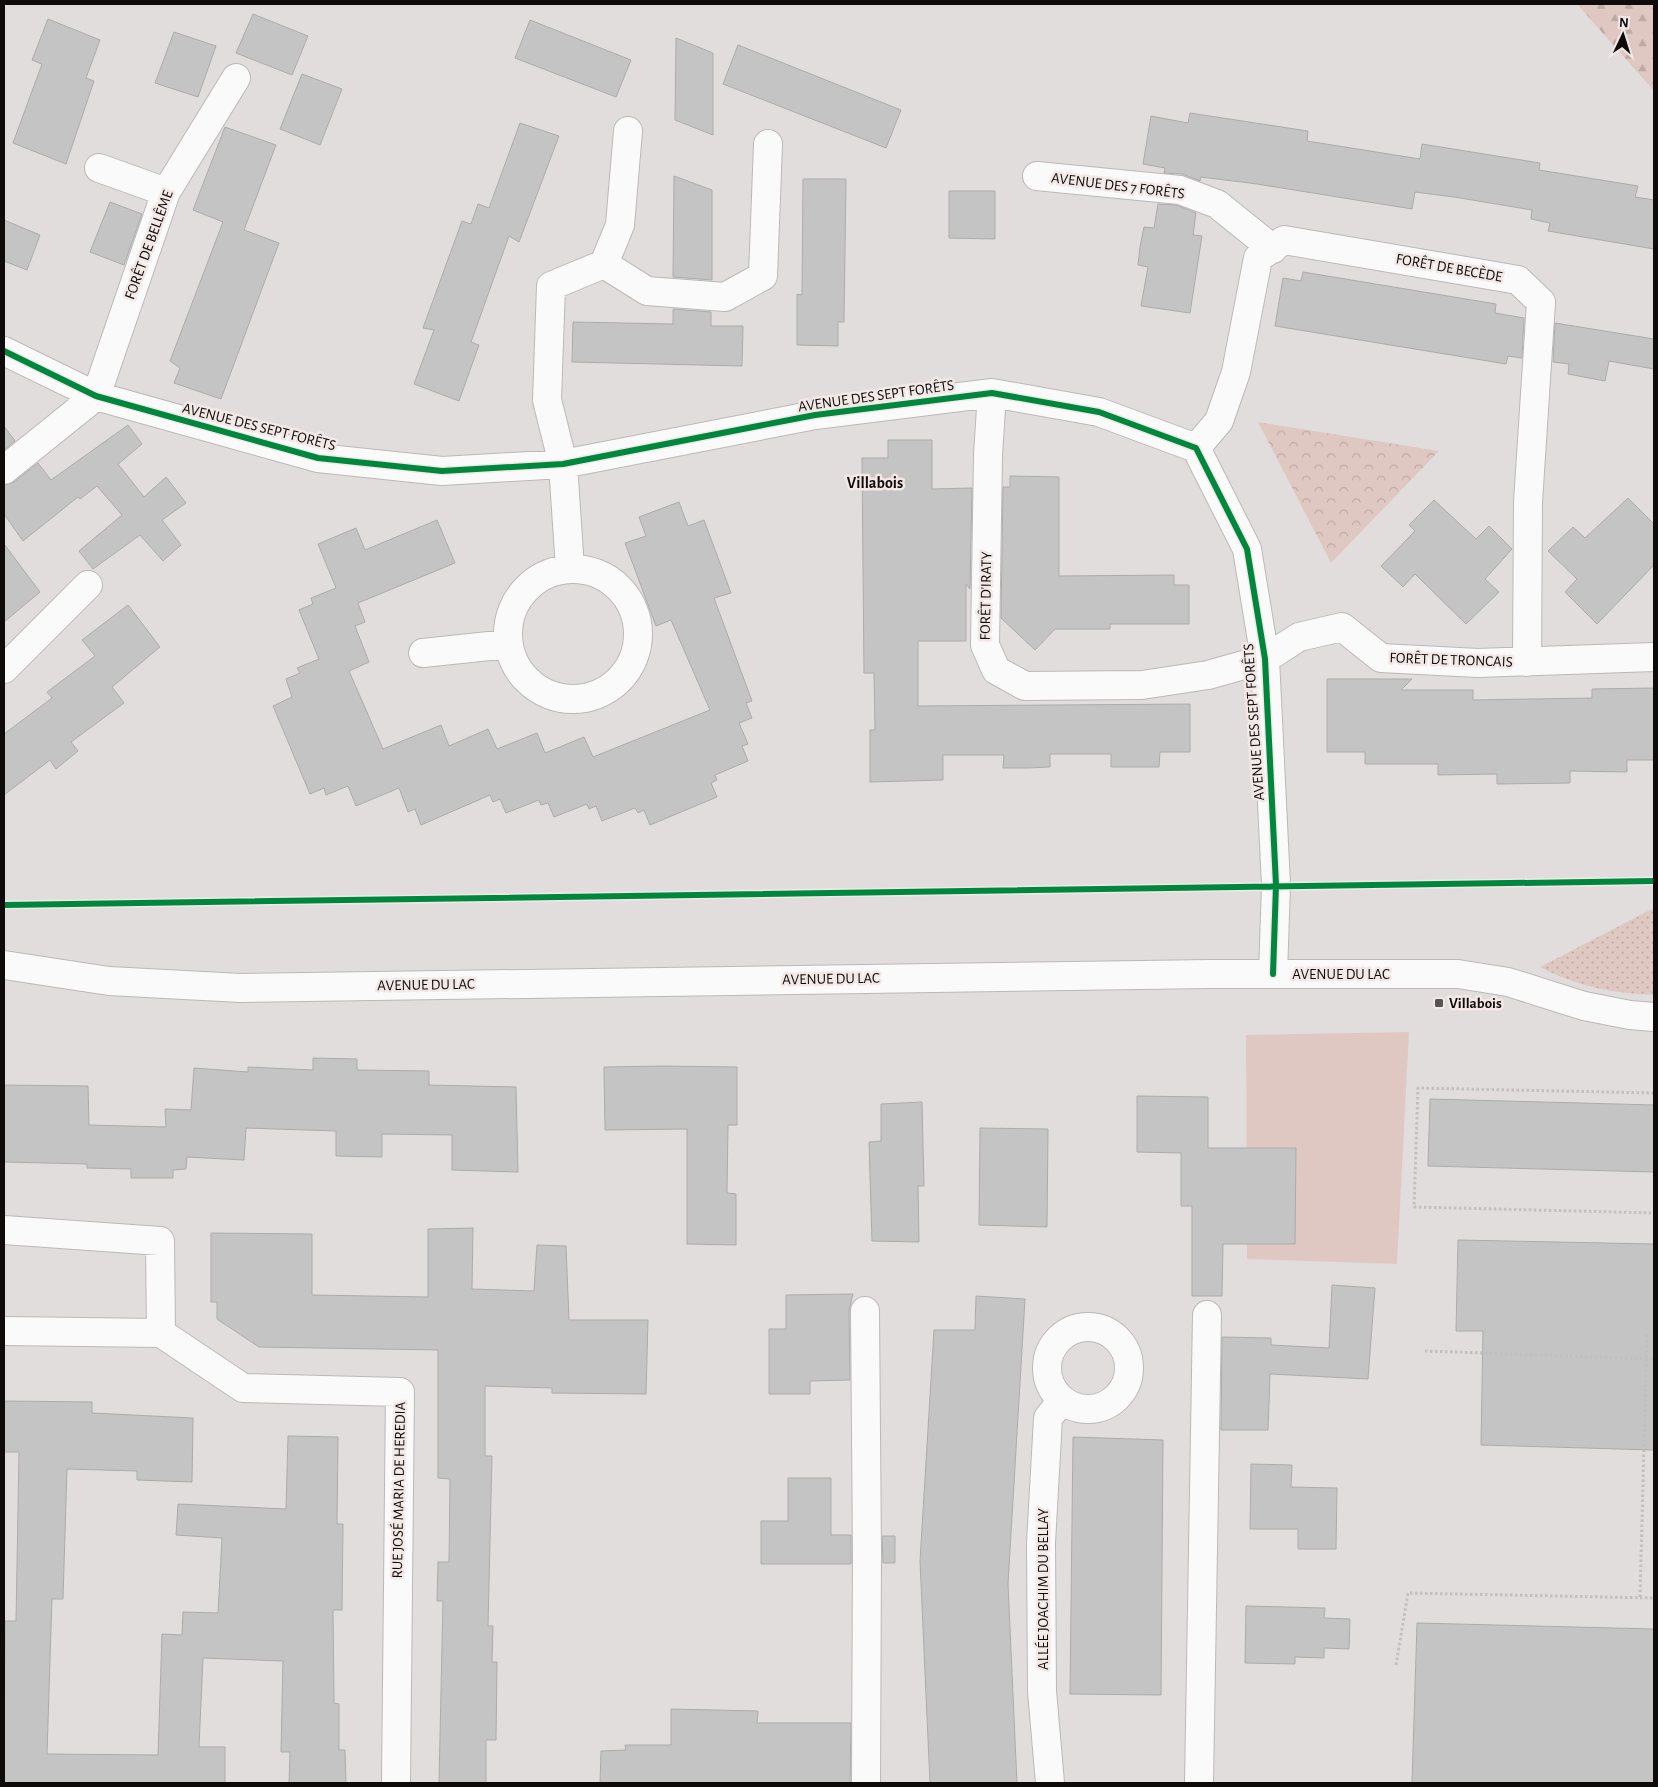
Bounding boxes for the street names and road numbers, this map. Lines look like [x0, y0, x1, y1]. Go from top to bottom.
street label: AVENUE DES 7 FORÊTS [1050, 169, 1186, 202]
street label: FORÊT DE BELLÊME [121, 188, 176, 302]
street label: FORÊT DE BECÈDE [1395, 249, 1504, 285]
street label: AVENUE DES SEPT FORÊTS [797, 377, 955, 414]
street label: AVENUE DES SEPT FORÊTS [181, 400, 337, 453]
street label: FORÊT D'IRATY [977, 551, 994, 641]
street label: AVENUE DES SEPT FORÊTS [1240, 643, 1267, 801]
street label: FORÊT DE TRONCAIS [1389, 649, 1513, 670]
street label: AVENUE DU LAC [1292, 967, 1390, 982]
street label: AVENUE DU LAC [782, 971, 880, 987]
street label: AVENUE DU LAC [377, 977, 475, 993]
street label: RUE JOSÉ MARIA DE HEREDIA [388, 1401, 408, 1578]
street label: ALLÉE JOACHIM DU BELLAY [1034, 1508, 1051, 1670]

